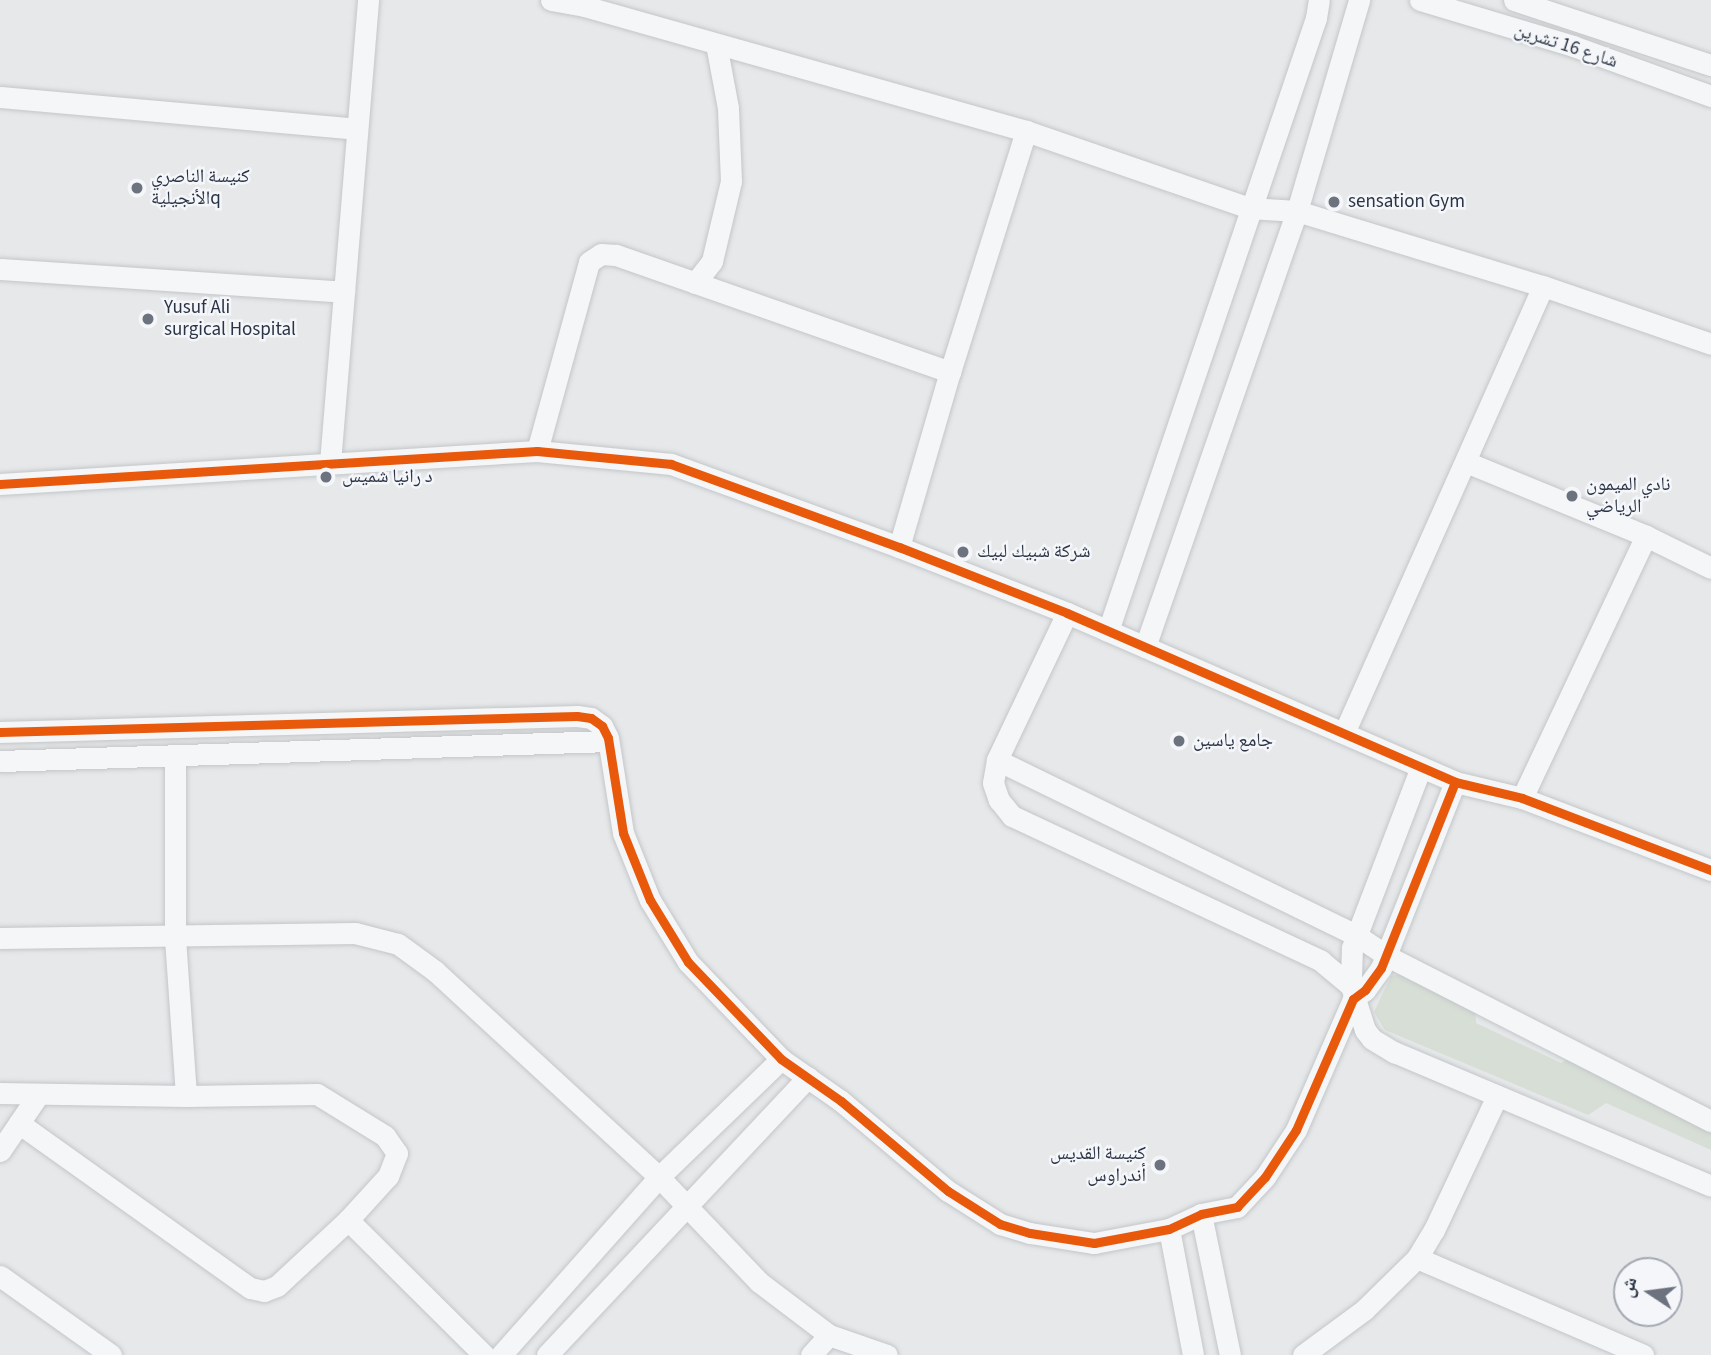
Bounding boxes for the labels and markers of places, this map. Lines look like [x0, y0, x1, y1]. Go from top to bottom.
place label: كنيسة الناصري الأنجيليةq [151, 166, 250, 210]
marker: كنيسة الناصري الأنجيليةq [129, 180, 145, 196]
place label: sensation Gym [1348, 191, 1465, 213]
marker: sensation Gym [1326, 194, 1342, 210]
place label: Yusuf Ali surgical Hospital [164, 297, 296, 341]
marker: Yusuf Ali surgical Hospital [138, 309, 158, 329]
place label: د رانيا شميس [342, 466, 433, 488]
marker: د رانيا شميس [316, 467, 336, 487]
place label: نادي الميمون الرياضي [1586, 474, 1671, 518]
marker: نادي الميمون الرياضي [1564, 488, 1580, 504]
place label: شركة شبيك لبيك [977, 541, 1091, 563]
marker: شركة شبيك لبيك [955, 544, 971, 560]
place label: جامع ياسين [1193, 730, 1273, 752]
marker: جامع ياسين [1171, 733, 1187, 749]
place label: كنيسة القديس أندراوس [1050, 1143, 1146, 1187]
marker: كنيسة القديس أندراوس [1152, 1157, 1168, 1173]

